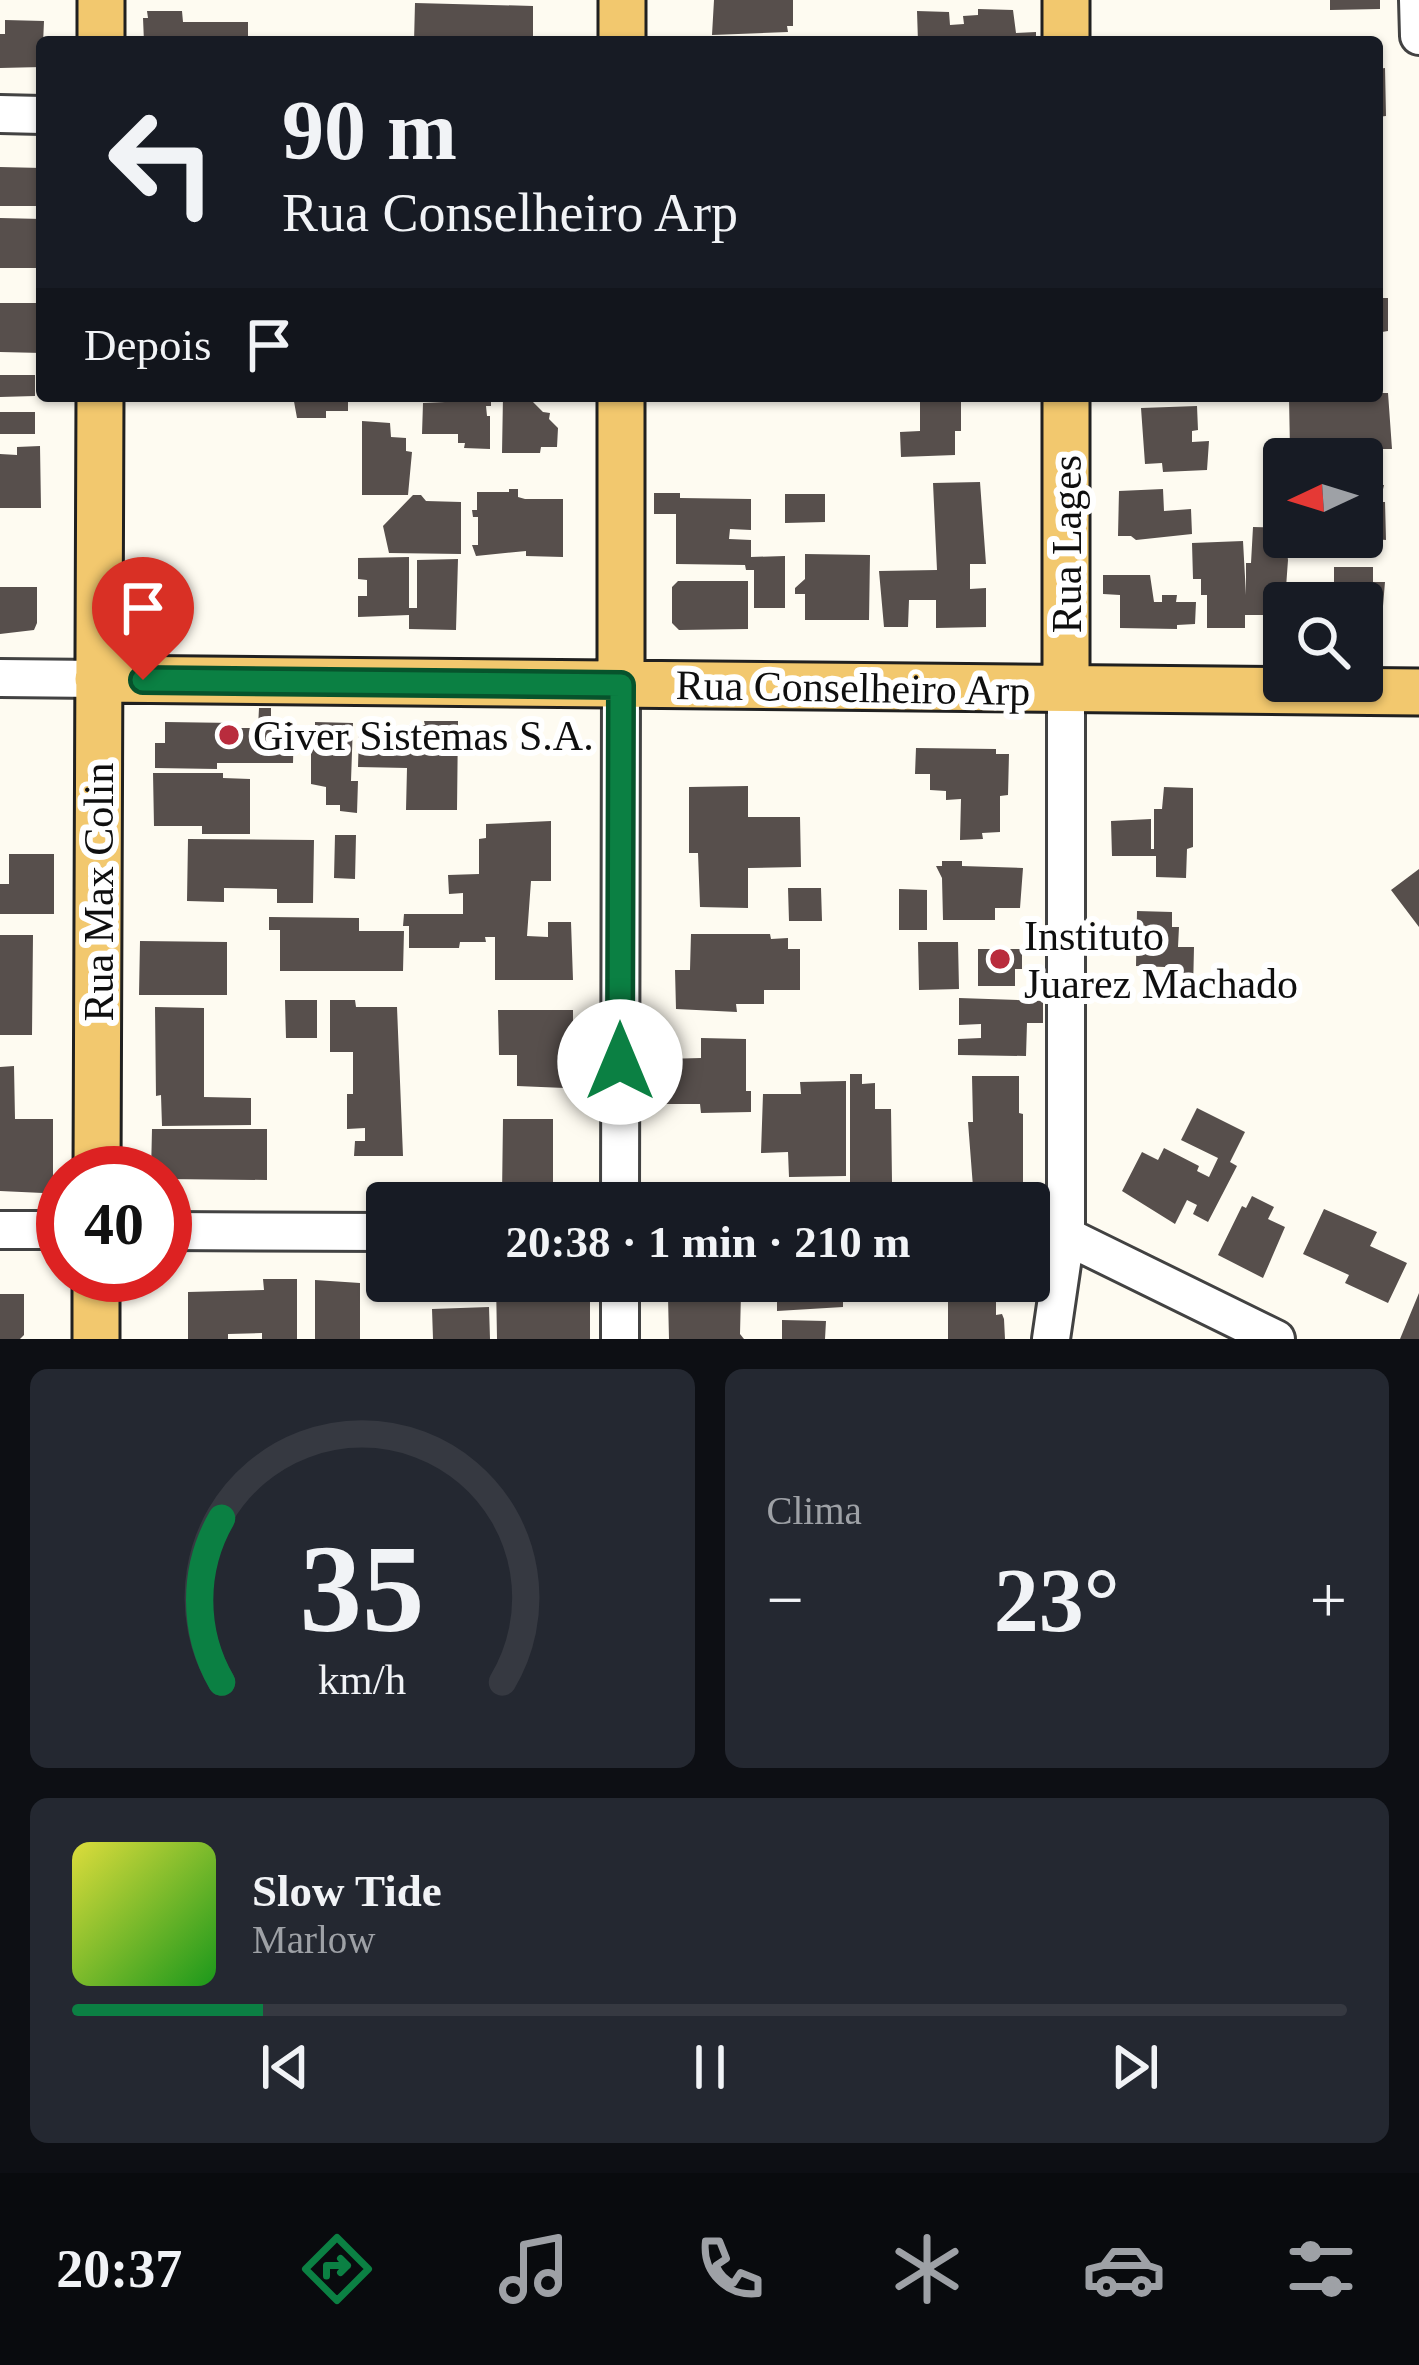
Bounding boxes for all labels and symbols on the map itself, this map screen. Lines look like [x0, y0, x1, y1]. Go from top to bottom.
north arrow [1263, 438, 1383, 558]
street label: Rua Lages [1044, 455, 1090, 633]
pin [92, 557, 194, 680]
street label: Rua Conselheiro Arp [675, 662, 1031, 714]
place label: Giver Sistemas S.A. [253, 713, 594, 759]
marker: Giver Sistemas S.A. [216, 722, 242, 748]
street label: Rua Max Colin [76, 763, 122, 1022]
place label: Instituto Juarez Machado [1024, 913, 1298, 1007]
marker: Instituto Juarez Machado [987, 946, 1013, 972]
position arrow [557, 999, 683, 1125]
speed limit sign: 40 [36, 1146, 192, 1302]

